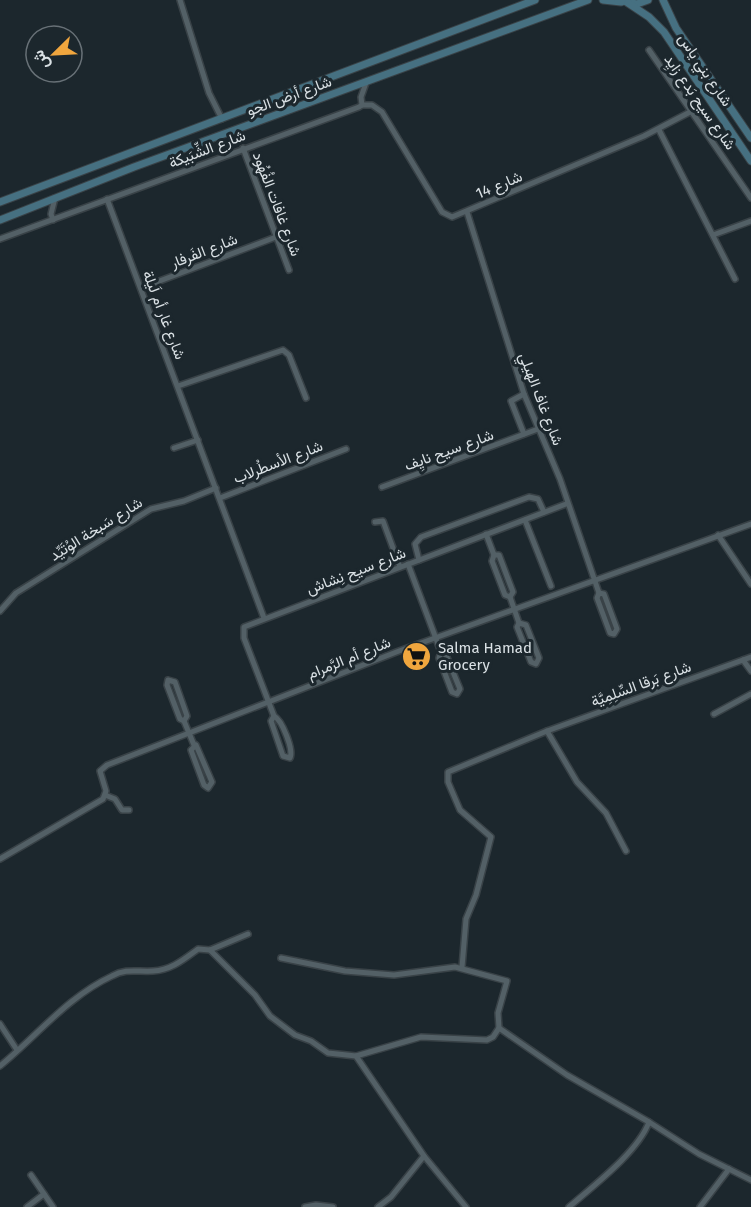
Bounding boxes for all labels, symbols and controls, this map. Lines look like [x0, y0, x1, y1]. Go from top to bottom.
north arrow [24, 24, 84, 84]
street label: شارع بني ياس [671, 30, 736, 112]
text: ش [28, 47, 53, 73]
street label: شارع سيح بَدع زايِد [658, 51, 740, 155]
street label: شارع أرض الجو [244, 72, 335, 122]
street label: شارع الشِّبَيكة [166, 125, 249, 174]
street label: شارع غافات الفُهُود [247, 149, 306, 260]
street label: شارع 14 [473, 167, 526, 205]
street label: شارع الفَرفار [167, 230, 241, 274]
street label: شارع غار أم لَيلة [137, 268, 189, 363]
street label: شارع غاف الهيلي [511, 350, 567, 450]
street label: شارع سيح نايِف [402, 426, 497, 477]
street label: شارع الأسطُرلاب [230, 436, 326, 489]
street label: شارع سَبخة الوُتَيِّد [46, 493, 147, 566]
street label: شارع سيح نِشاش [304, 544, 409, 600]
street label: شارع أم الرَّمرام [305, 633, 394, 685]
place label: Salma Hamad Grocery [438, 639, 532, 674]
supermarket icon: Salma Hamad Grocery [401, 641, 433, 673]
street label: شارع بَرقا السِّلِمِيَّة [589, 658, 694, 712]

